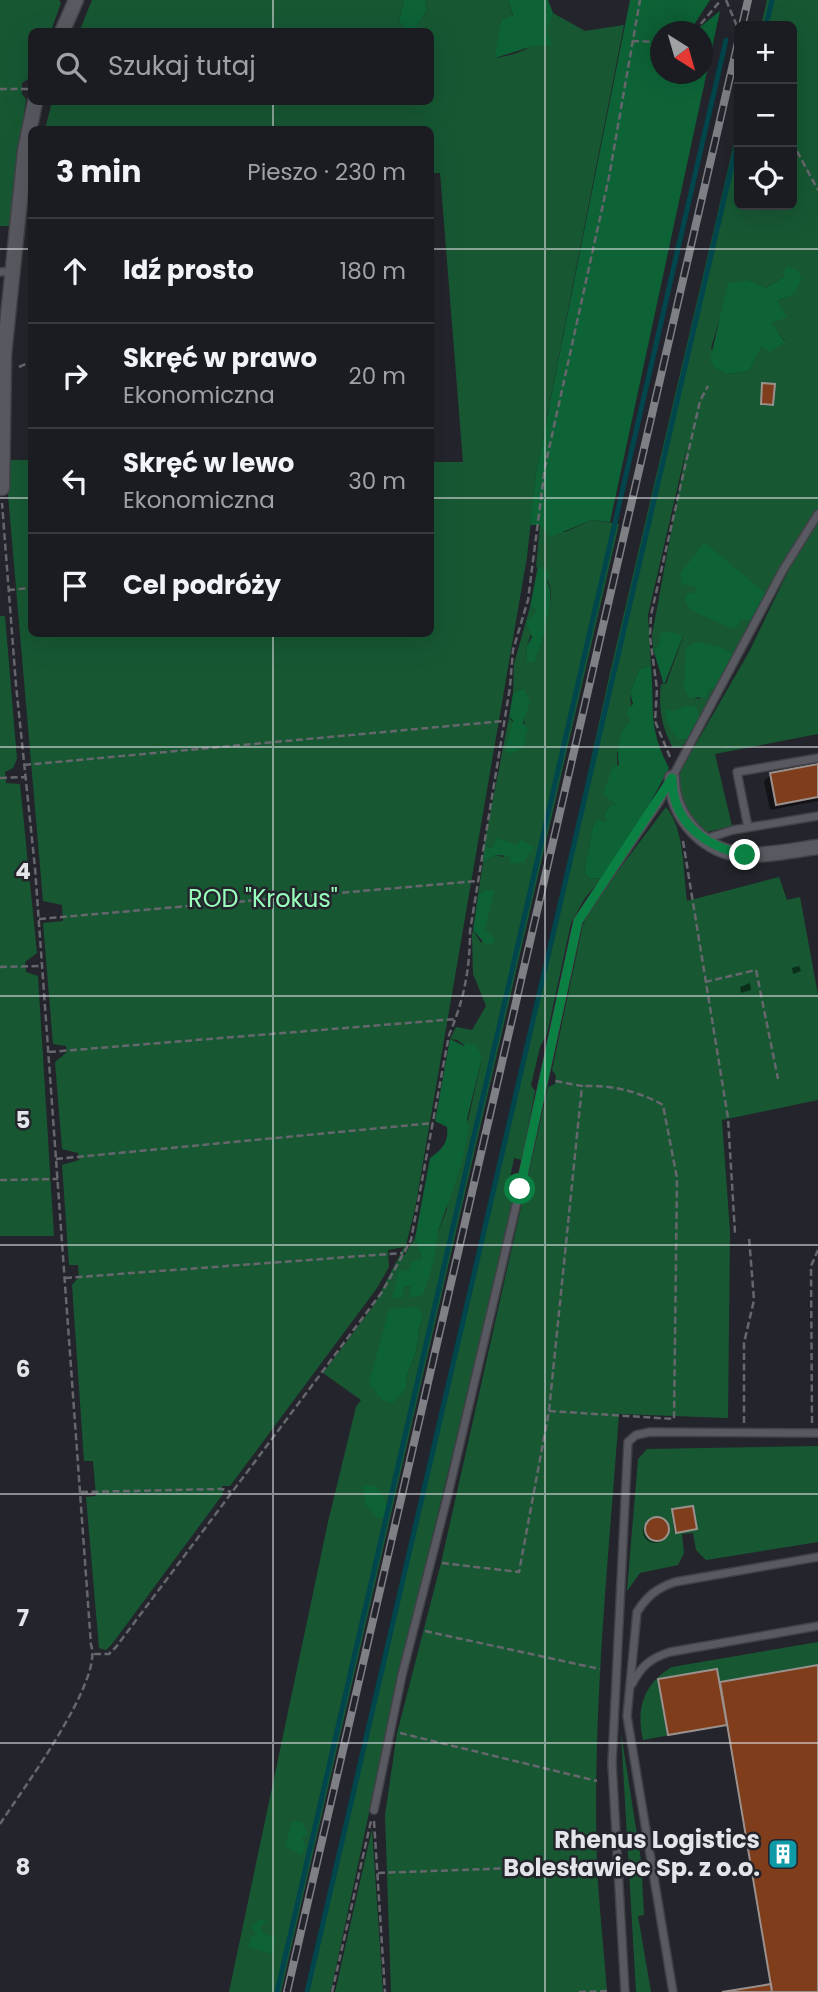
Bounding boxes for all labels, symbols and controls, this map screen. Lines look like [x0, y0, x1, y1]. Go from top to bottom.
north arrow [650, 21, 713, 84]
map controls [734, 21, 797, 210]
button: + [734, 21, 797, 84]
search box [28, 28, 434, 105]
icon: search [52, 48, 90, 86]
text: Szukaj tutaj [108, 48, 256, 84]
button: − [734, 84, 797, 147]
button: locate [734, 147, 797, 210]
text: 3 min [56, 150, 141, 193]
text: Pieszo · 230 m [247, 156, 406, 188]
icon: ahead [56, 252, 94, 290]
text: Idź prosto [123, 252, 254, 288]
text: 180 m [340, 255, 406, 287]
text: Skręć w prawo [123, 340, 317, 376]
icon: right [56, 357, 94, 395]
text: 20 m [348, 360, 406, 392]
text: Ekonomiczna [123, 379, 275, 411]
text: Skręć w lewo [123, 445, 294, 481]
icon: left [56, 462, 94, 500]
text: 30 m [348, 465, 406, 497]
text: Ekonomiczna [123, 484, 275, 516]
icon: arrive [56, 567, 94, 605]
text: Cel podróży [123, 567, 281, 603]
route end [729, 839, 760, 870]
text: 4 [15, 855, 31, 887]
park label: ROD "Krokus" [188, 882, 338, 915]
text: 5 [16, 1104, 30, 1136]
route start [504, 1173, 535, 1204]
text: 6 [16, 1353, 30, 1385]
text: 7 [17, 1602, 29, 1634]
place label: Rhenus Logistics Bolesławiec Sp. z o.o. [503, 1823, 760, 1884]
building icon: Rhenus Logistics Bolesławiec Sp. z o.o. [766, 1837, 800, 1871]
text: 8 [16, 1851, 30, 1883]

